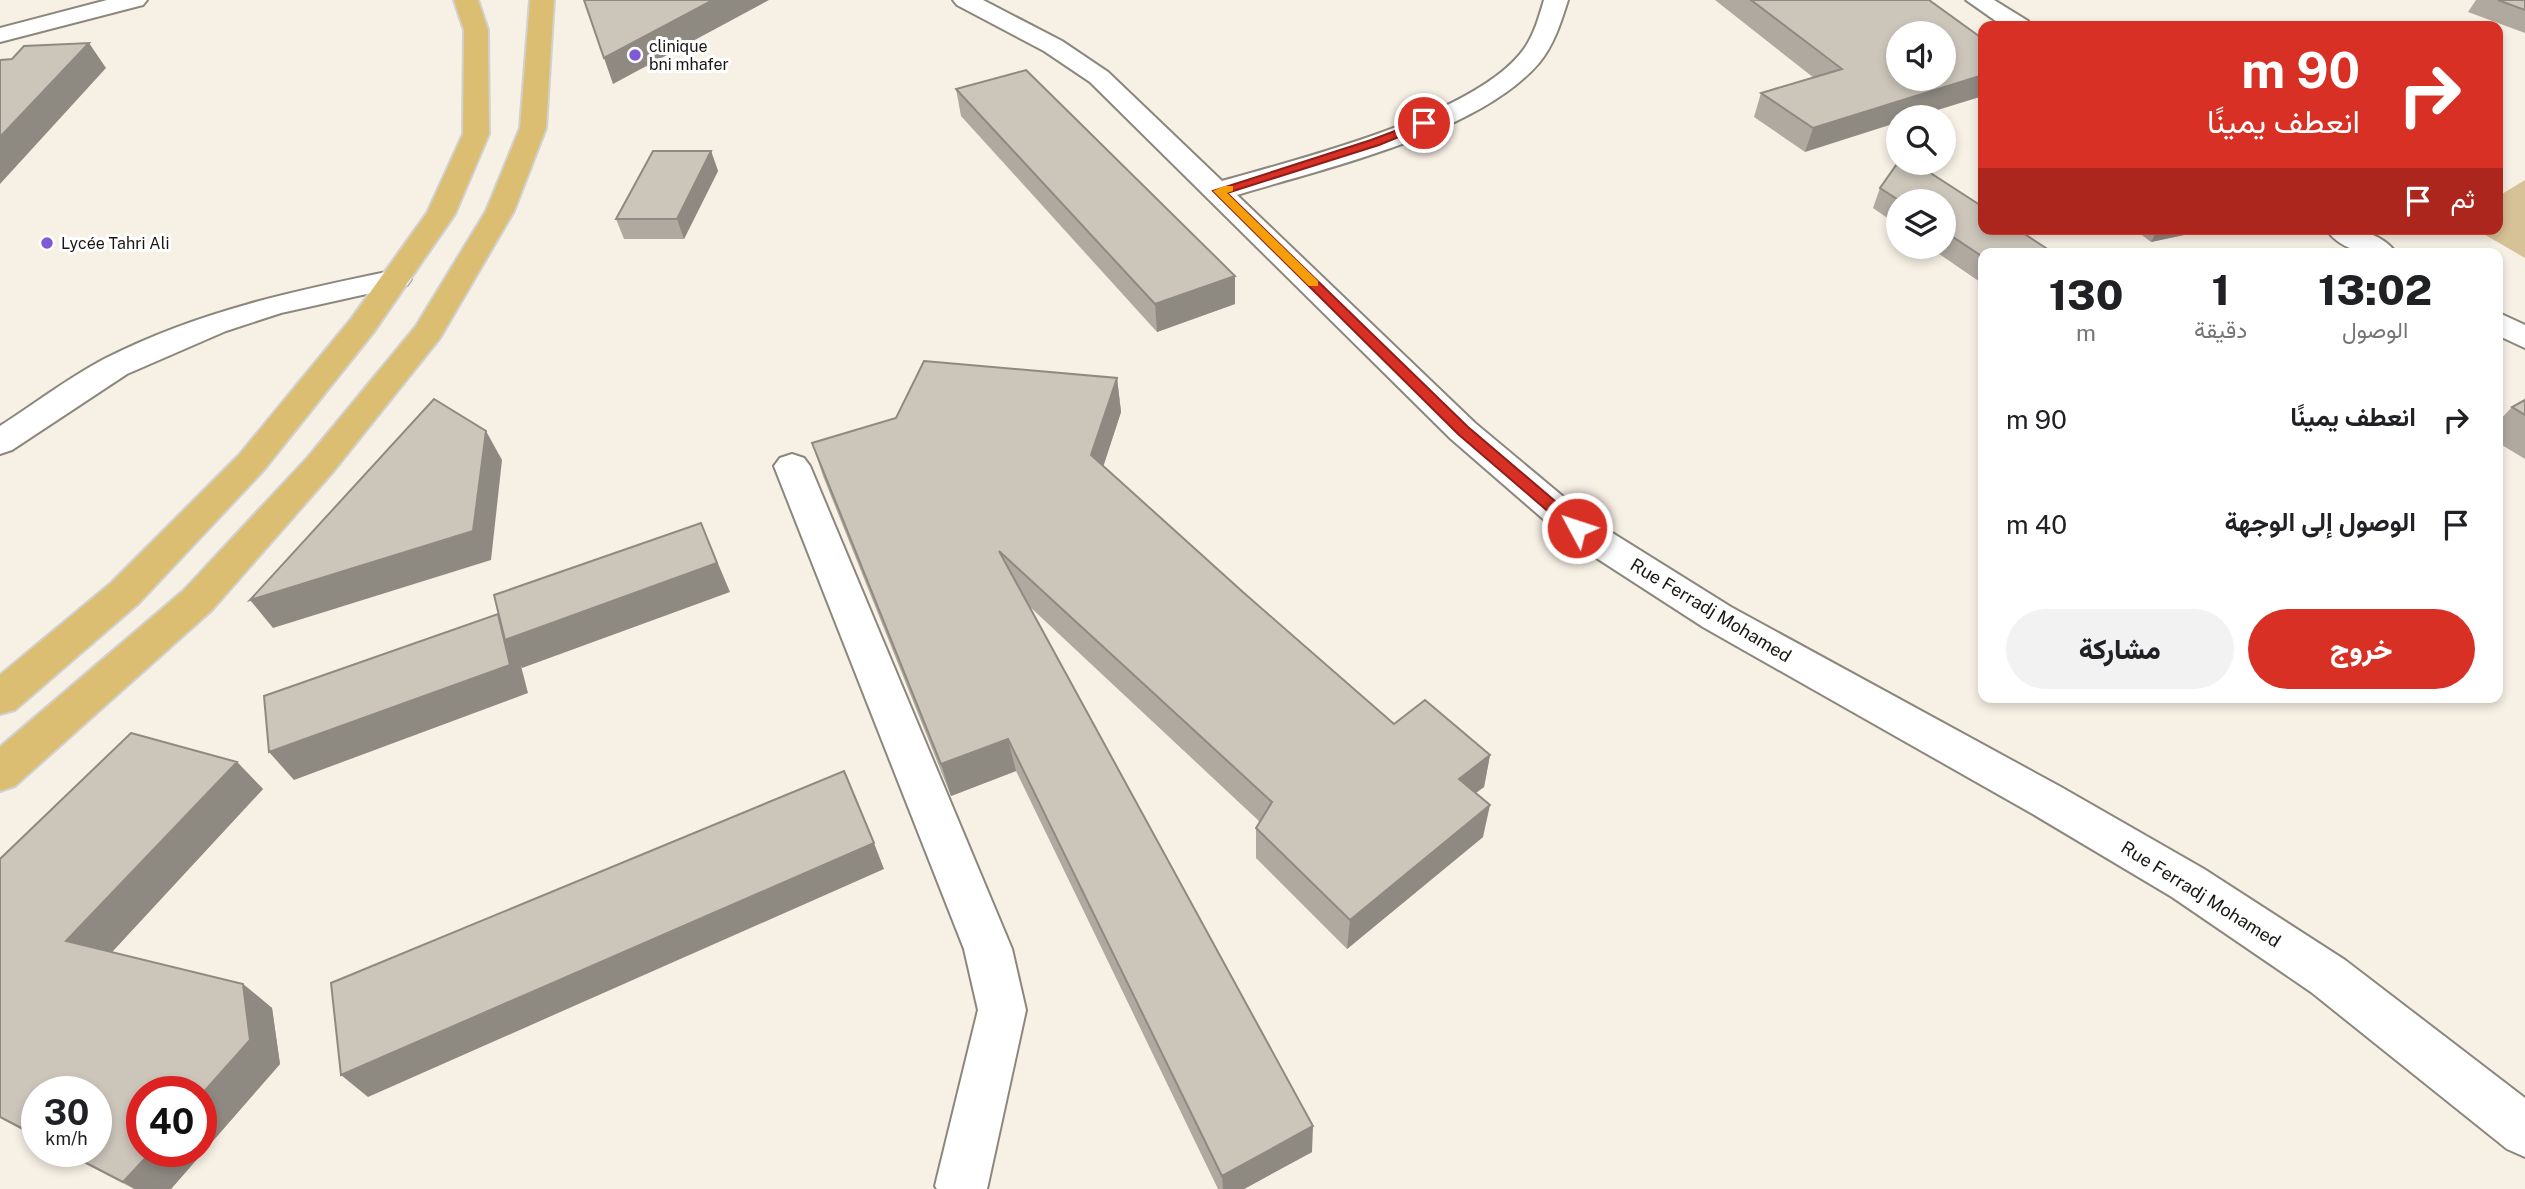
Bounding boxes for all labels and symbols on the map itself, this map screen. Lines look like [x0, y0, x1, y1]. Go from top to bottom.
place label: clinique bni mhafer [649, 37, 729, 74]
marker: clinique bni mhafer [627, 47, 643, 63]
pin [1394, 93, 1454, 153]
place label: Lycée Tahri Ali [61, 234, 169, 253]
marker: Lycée Tahri Ali [39, 235, 55, 251]
position arrow [1540, 491, 1614, 565]
street label: Rue Ferradj Mohamed [1627, 554, 1795, 666]
street label: Rue Ferradj Mohamed [2117, 836, 2285, 952]
speed limit sign: 40 [126, 1076, 217, 1167]

